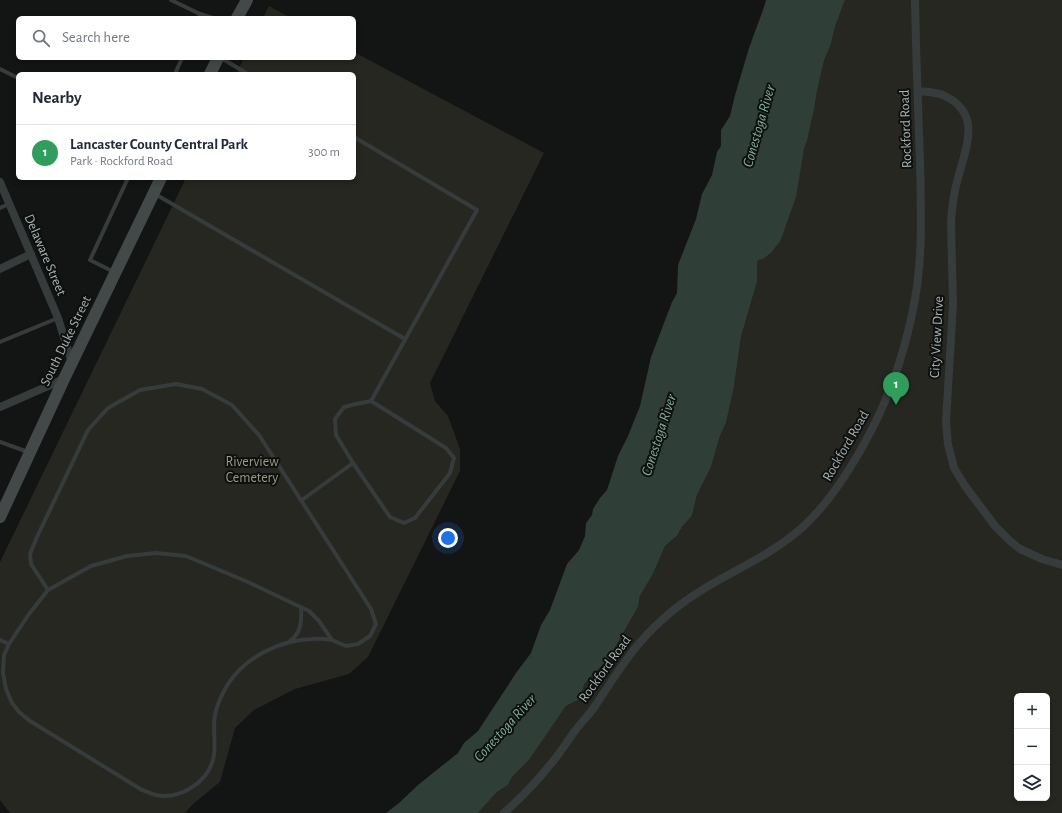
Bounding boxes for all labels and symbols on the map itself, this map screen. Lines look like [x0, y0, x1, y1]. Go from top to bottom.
water label: Conestoga River [740, 82, 778, 169]
street label: Rockford Road [898, 89, 914, 169]
street label: Delaware Street [22, 212, 69, 298]
street label: South Duke Street [38, 293, 94, 388]
street label: City View Drive [928, 296, 946, 378]
pin: 1 [883, 372, 909, 405]
water label: Conestoga River [639, 391, 680, 478]
street label: Rockford Road [820, 408, 872, 484]
park label: Riverview Cemetery [225, 455, 279, 485]
your location [438, 528, 458, 548]
street label: Rockford Road [576, 633, 634, 705]
water label: Conestoga River [471, 691, 540, 765]

